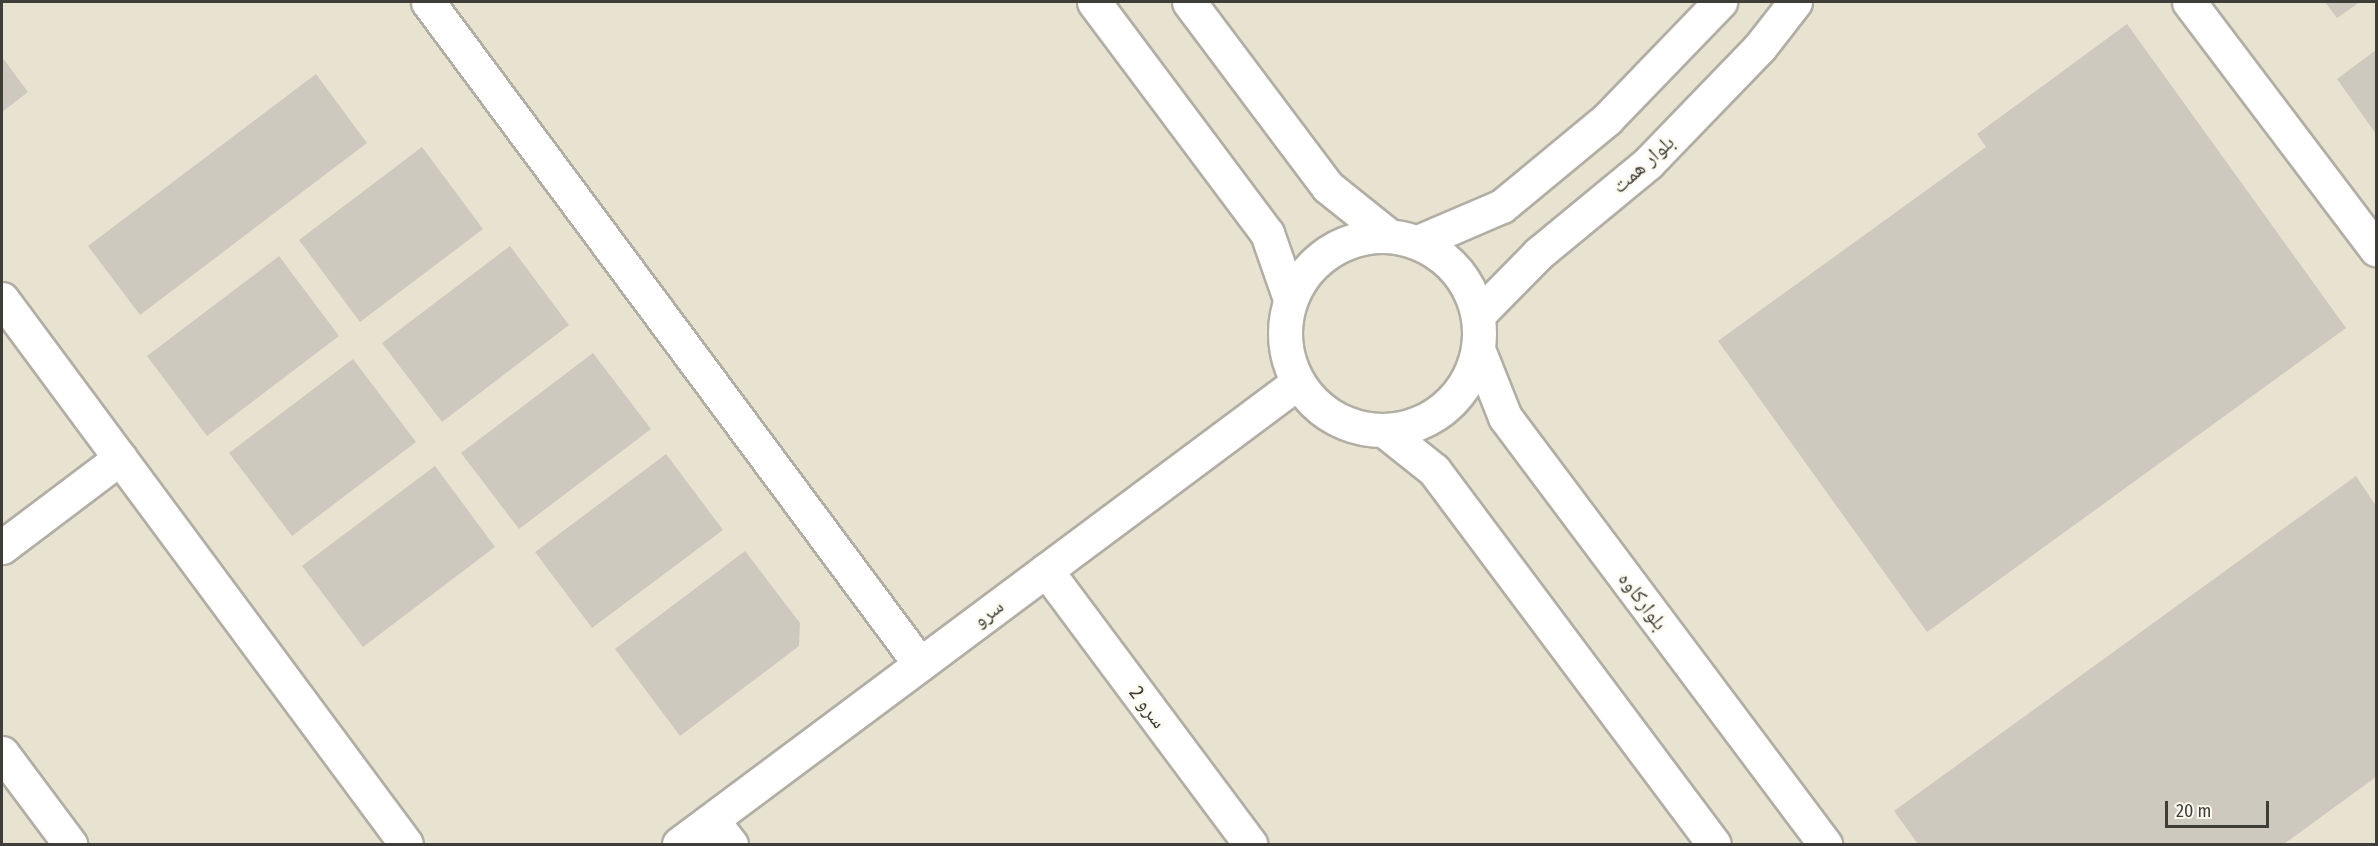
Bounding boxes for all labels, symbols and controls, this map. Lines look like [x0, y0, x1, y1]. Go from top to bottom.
street label: بلوار همت [1607, 129, 1679, 199]
street label: بلوارکاوه [1613, 567, 1673, 635]
street label: سرو [968, 593, 1008, 633]
street label: سرو 2 [1124, 681, 1172, 733]
scale bar [2168, 789, 2272, 827]
text: 20 m [2176, 800, 2211, 822]

